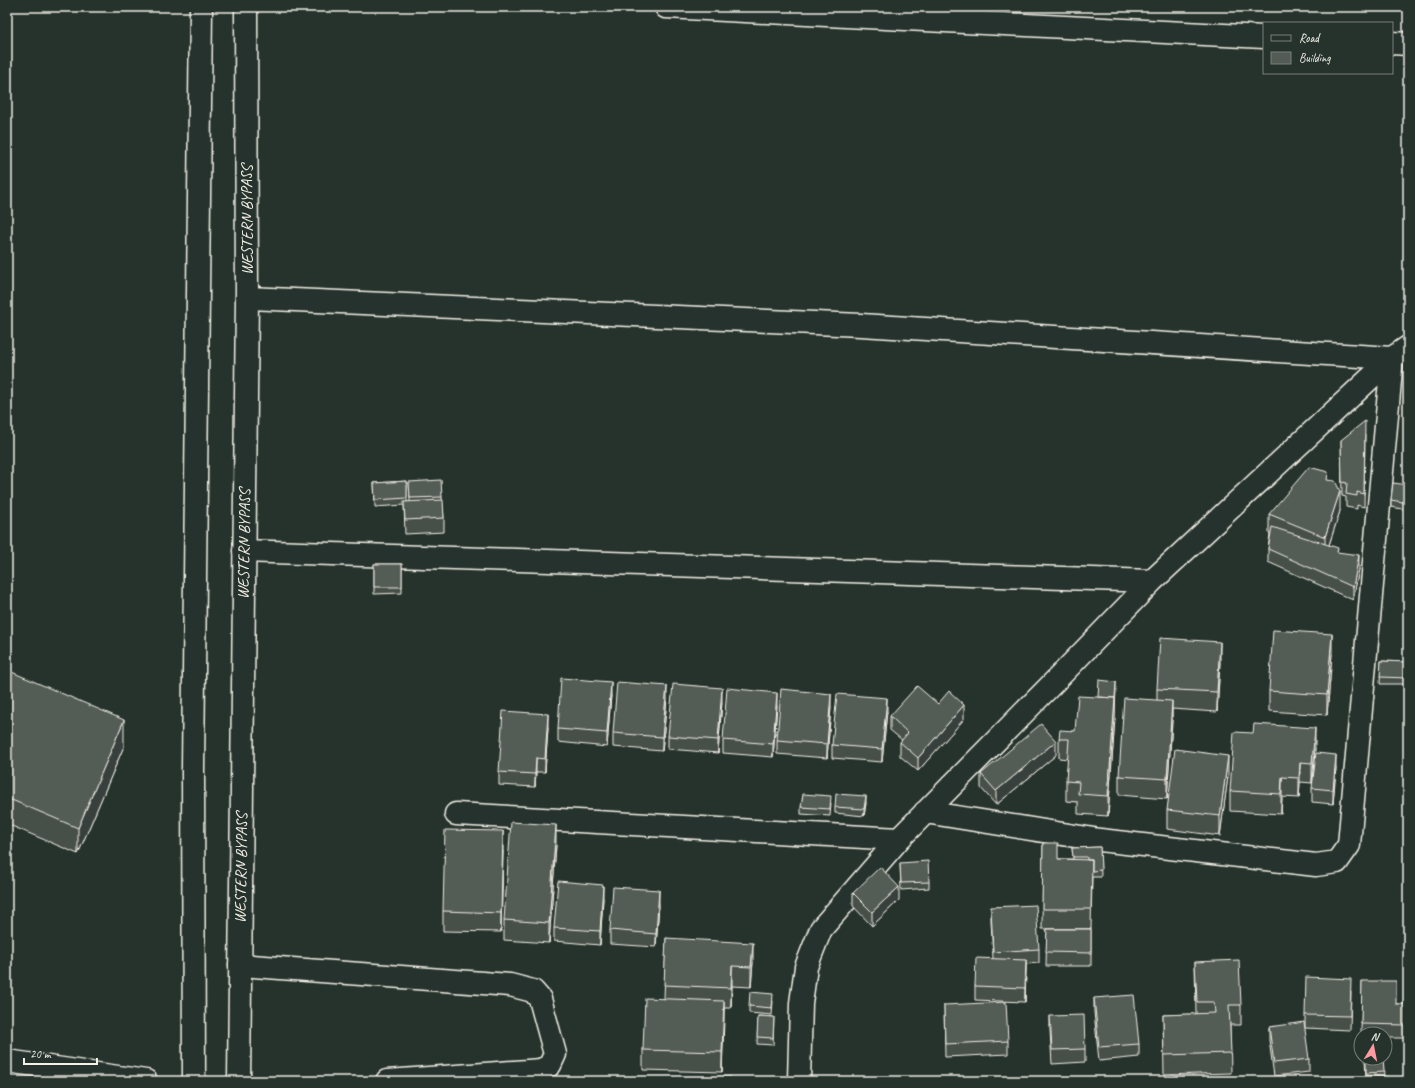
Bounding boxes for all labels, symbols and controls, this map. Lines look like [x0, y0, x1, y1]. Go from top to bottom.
legend [1263, 22, 1393, 74]
text: Road [1299, 30, 1321, 46]
text: Building [1299, 50, 1331, 66]
street label: WESTERN BYPASS [237, 162, 257, 275]
street label: WESTERN BYPASS [233, 486, 255, 599]
street label: WESTERN BYPASS [230, 810, 252, 923]
north arrow [1353, 1026, 1393, 1066]
text: N [1370, 1029, 1381, 1044]
scale bar [24, 1040, 97, 1066]
text: 20 m [30, 1046, 52, 1062]

